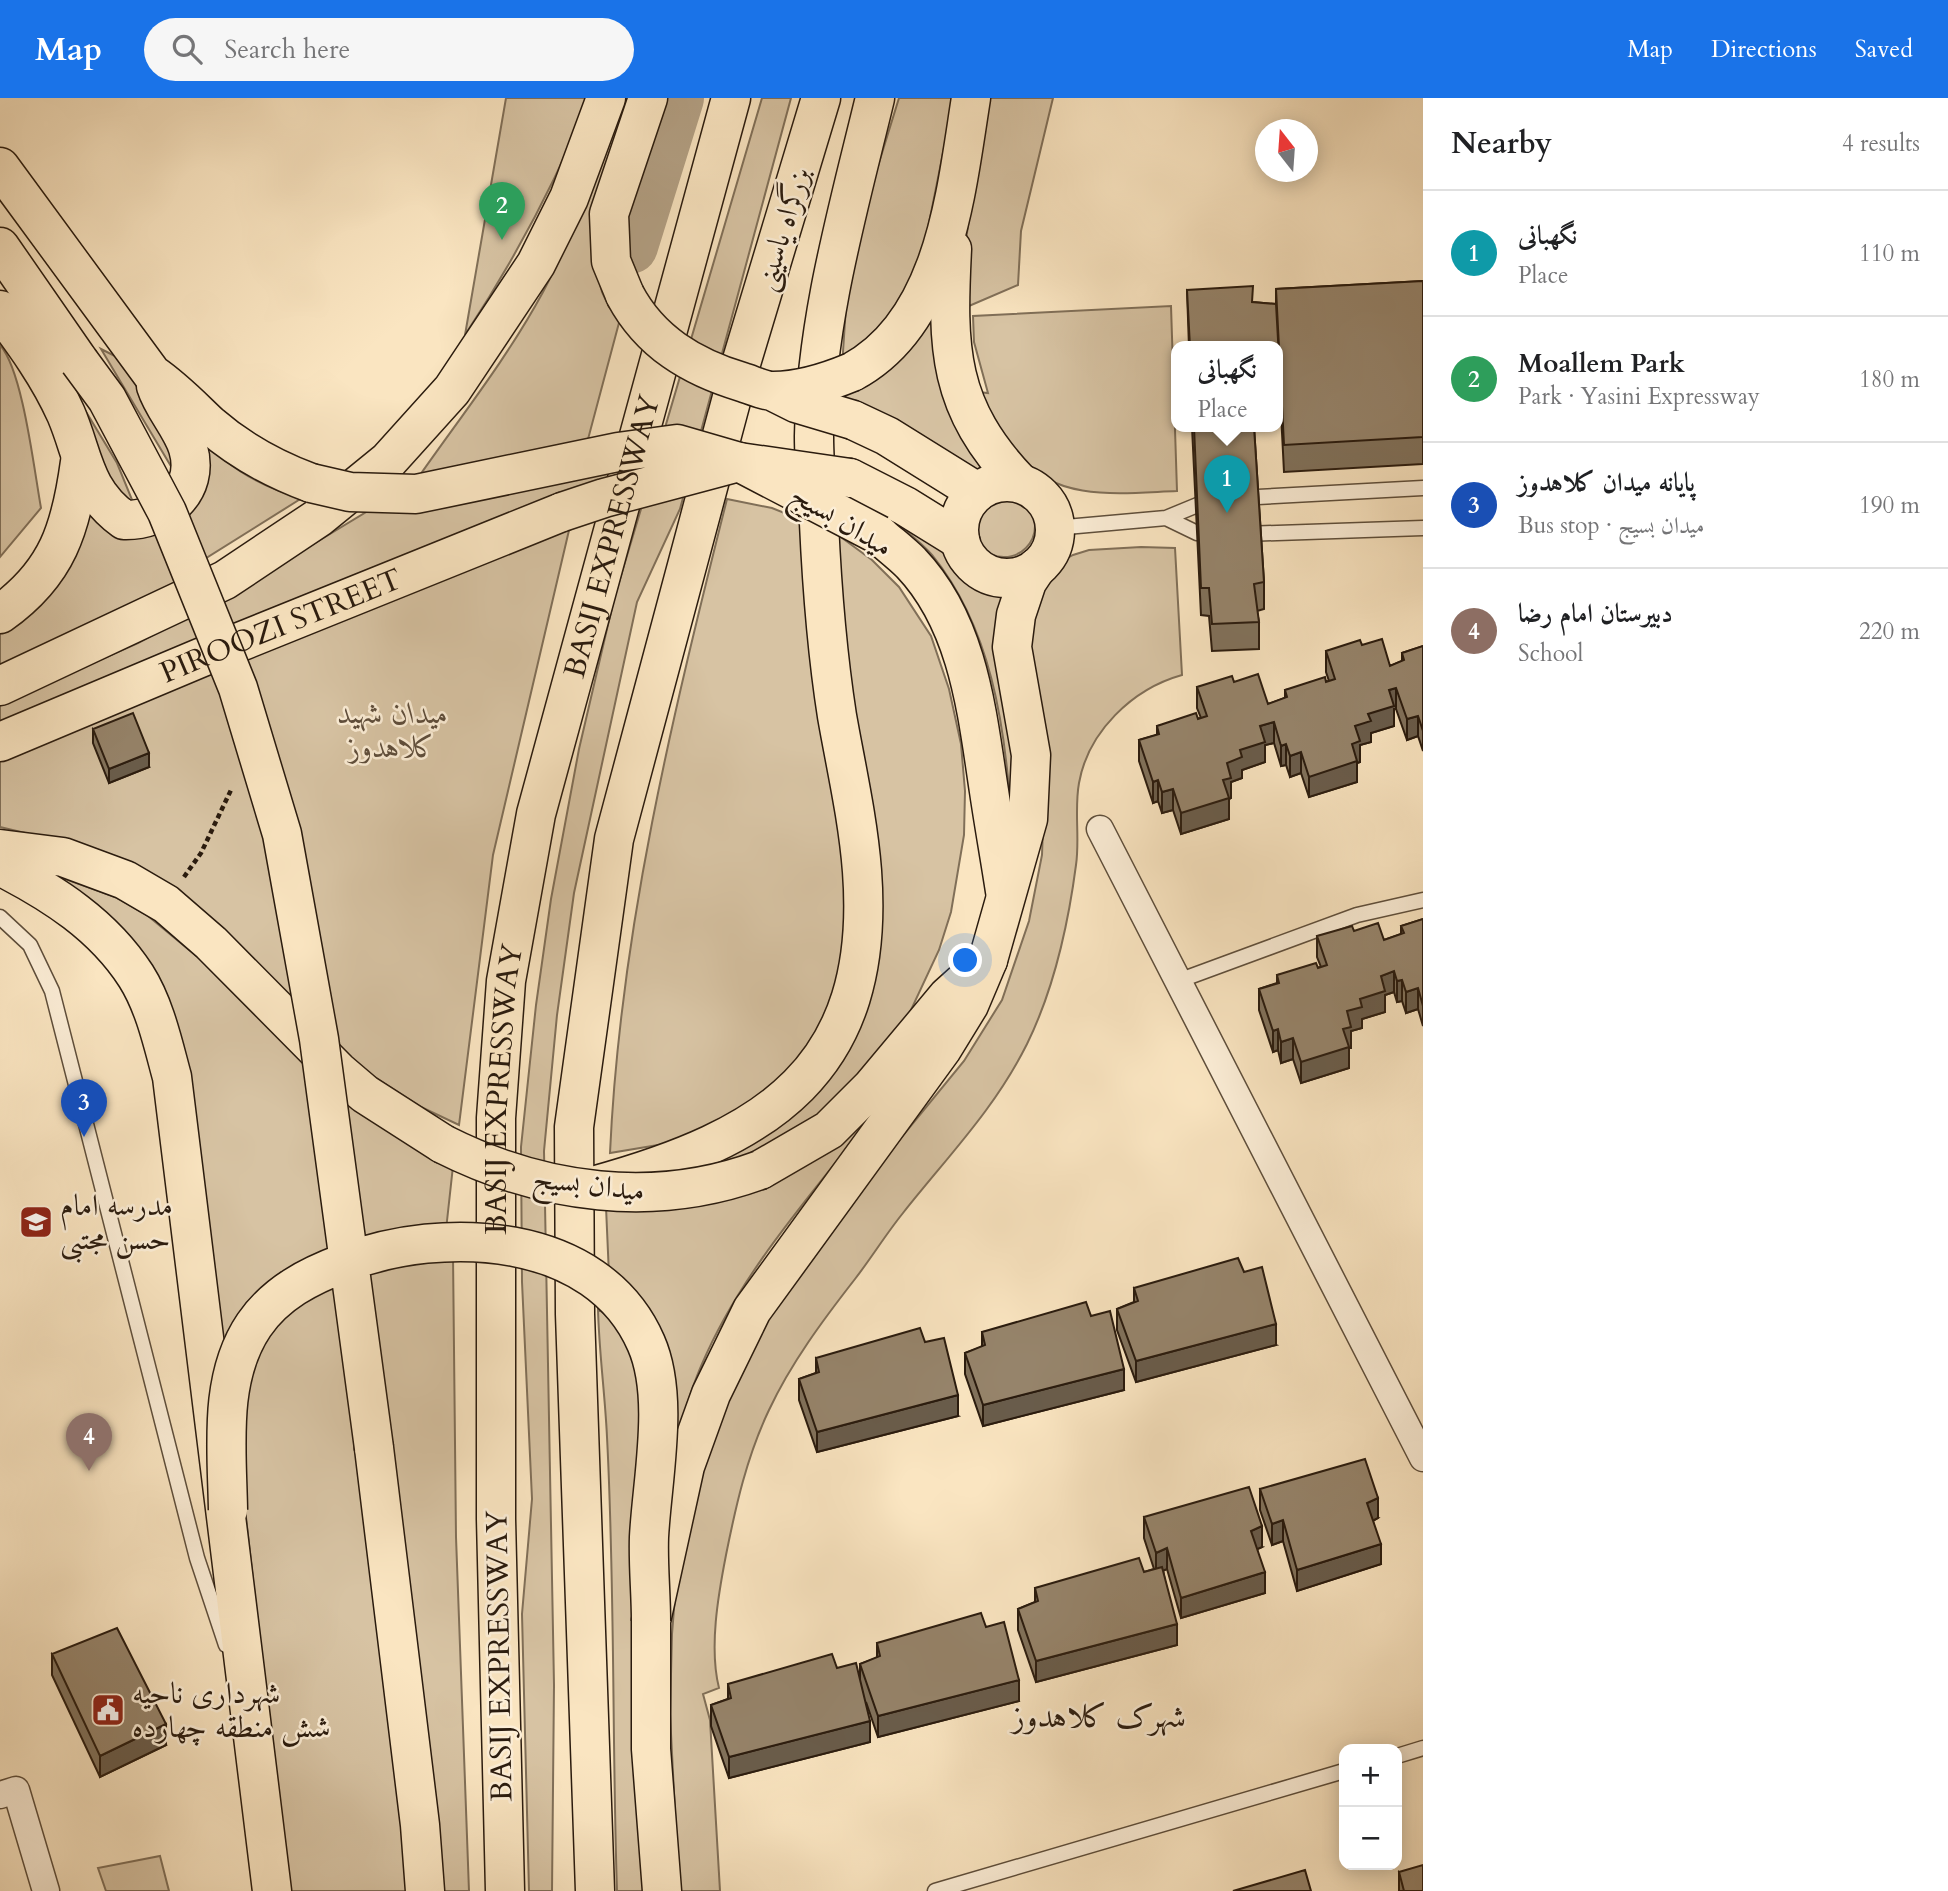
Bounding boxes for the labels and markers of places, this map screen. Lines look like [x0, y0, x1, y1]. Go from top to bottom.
pin: 2 [479, 182, 525, 240]
pin: 1 [1204, 455, 1250, 513]
pin: 3 [61, 1079, 107, 1137]
place label: مدرسه امام حسن مجتبی [60, 1185, 173, 1263]
school or university icon: مدرسه امام حسن مجتبی [17, 1203, 55, 1241]
pin: 4 [66, 1413, 112, 1471]
place label: شهرداری ناحیه شش منطقه چهارده [132, 1673, 331, 1748]
public building icon: شهرداری ناحیه شش منطقه چهارده [89, 1691, 127, 1729]

